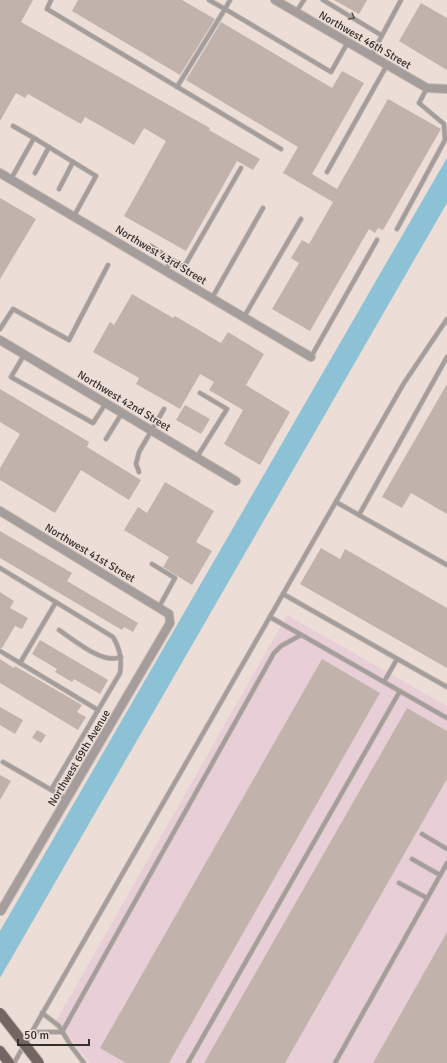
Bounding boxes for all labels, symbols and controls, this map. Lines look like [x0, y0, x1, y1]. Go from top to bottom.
street label: Northwest 46th Street [317, 8, 414, 72]
one-way arrow [348, 13, 355, 20]
street label: Northwest 43rd Street [113, 223, 209, 287]
street label: Northwest 42nd Street [75, 368, 173, 434]
street label: Northwest 41st Street [42, 521, 138, 585]
street label: Northwest 69th Avenue [45, 707, 113, 809]
scale bar [18, 1021, 89, 1047]
text: 50 m [24, 1028, 49, 1043]

